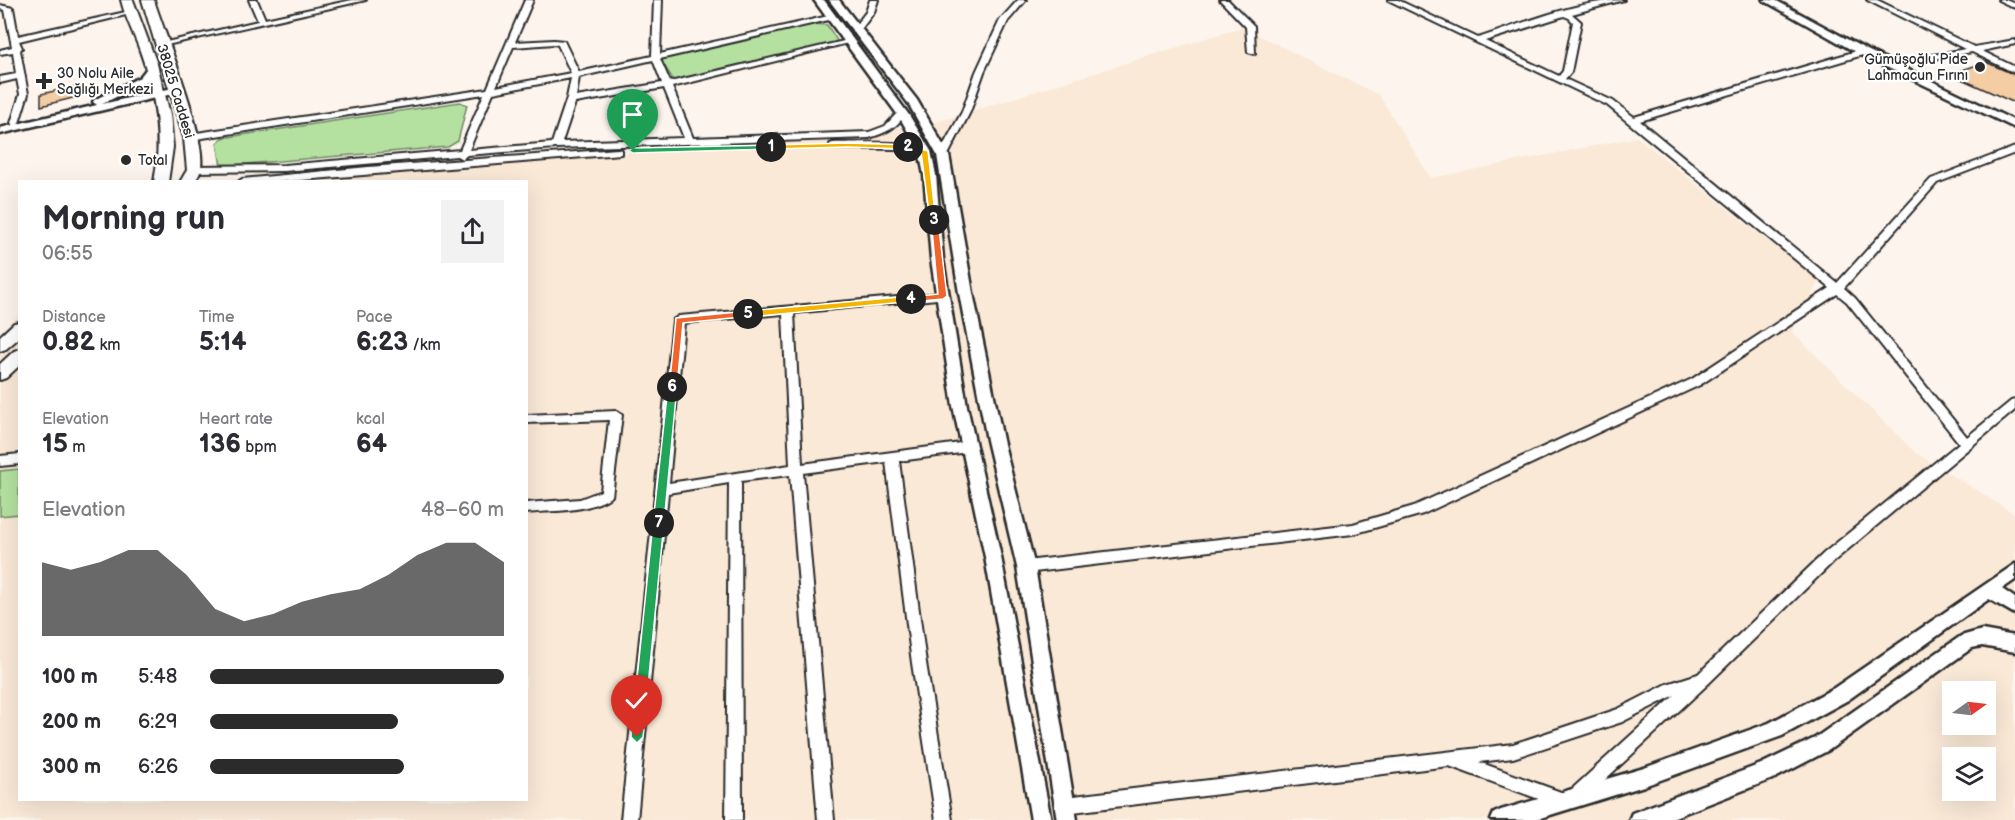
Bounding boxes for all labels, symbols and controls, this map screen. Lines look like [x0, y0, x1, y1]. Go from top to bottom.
street label: 38025 Caddesi [153, 42, 198, 140]
place label: Gümüşoğlu Pide Lahmacun Fırını [1864, 51, 1968, 84]
marker: Gümüşoğlu Pide Lahmacun Fırını [1973, 60, 1987, 74]
place label: 30 Nolu Aile Sağlığı Merkezi [57, 65, 153, 98]
marker: 30 Nolu Aile Sağlığı Merkezi [35, 72, 53, 90]
pin [607, 89, 658, 151]
icon: arrive [616, 98, 649, 131]
pin: 1 [756, 132, 786, 162]
pin: 2 [893, 132, 923, 162]
text: 1 [768, 137, 774, 156]
text: 2 [903, 137, 913, 156]
place label: Total [138, 152, 168, 169]
marker: Total [119, 153, 133, 167]
text: Morning run [42, 199, 225, 239]
button: share [441, 200, 504, 263]
pin: 3 [919, 205, 949, 235]
text: 3 [929, 210, 939, 229]
text: 06:55 [42, 242, 93, 266]
pin: 4 [896, 284, 926, 314]
text: 4 [906, 289, 916, 308]
pin: 5 [733, 299, 763, 329]
text: 5 [743, 304, 753, 323]
text: Distance [42, 308, 106, 327]
text: Time [199, 308, 234, 327]
text: Pace [356, 308, 392, 327]
text: 0.82 [42, 327, 95, 358]
text: 5:14 [199, 327, 247, 358]
text: 6:23 [356, 327, 408, 358]
text: km [95, 336, 121, 355]
text: /km [408, 336, 441, 355]
pin: 6 [657, 372, 687, 402]
text: 6 [667, 377, 677, 396]
text: Elevation [42, 410, 109, 429]
text: Heart rate [199, 410, 273, 429]
text: kcal [356, 410, 385, 429]
text: 15 [42, 429, 68, 460]
text: 136 [199, 429, 241, 460]
text: 64 [356, 429, 387, 460]
text: m [68, 438, 86, 457]
text: bpm [241, 438, 277, 457]
text: Elevation [42, 498, 125, 522]
text: 48–60 m [421, 498, 504, 522]
pin: 7 [644, 508, 674, 538]
text: 7 [655, 513, 663, 532]
text: 100 m [42, 665, 98, 689]
text: 5:48 [138, 665, 177, 689]
pin [611, 675, 662, 737]
north arrow [1942, 681, 1996, 735]
map controls [1942, 681, 1996, 801]
icon: check [620, 684, 653, 717]
text: 200 m [42, 710, 101, 734]
text: 6:29 [138, 710, 178, 734]
button: layers [1942, 747, 1996, 801]
text: 300 m [42, 755, 101, 779]
text: 6:26 [138, 755, 178, 779]

